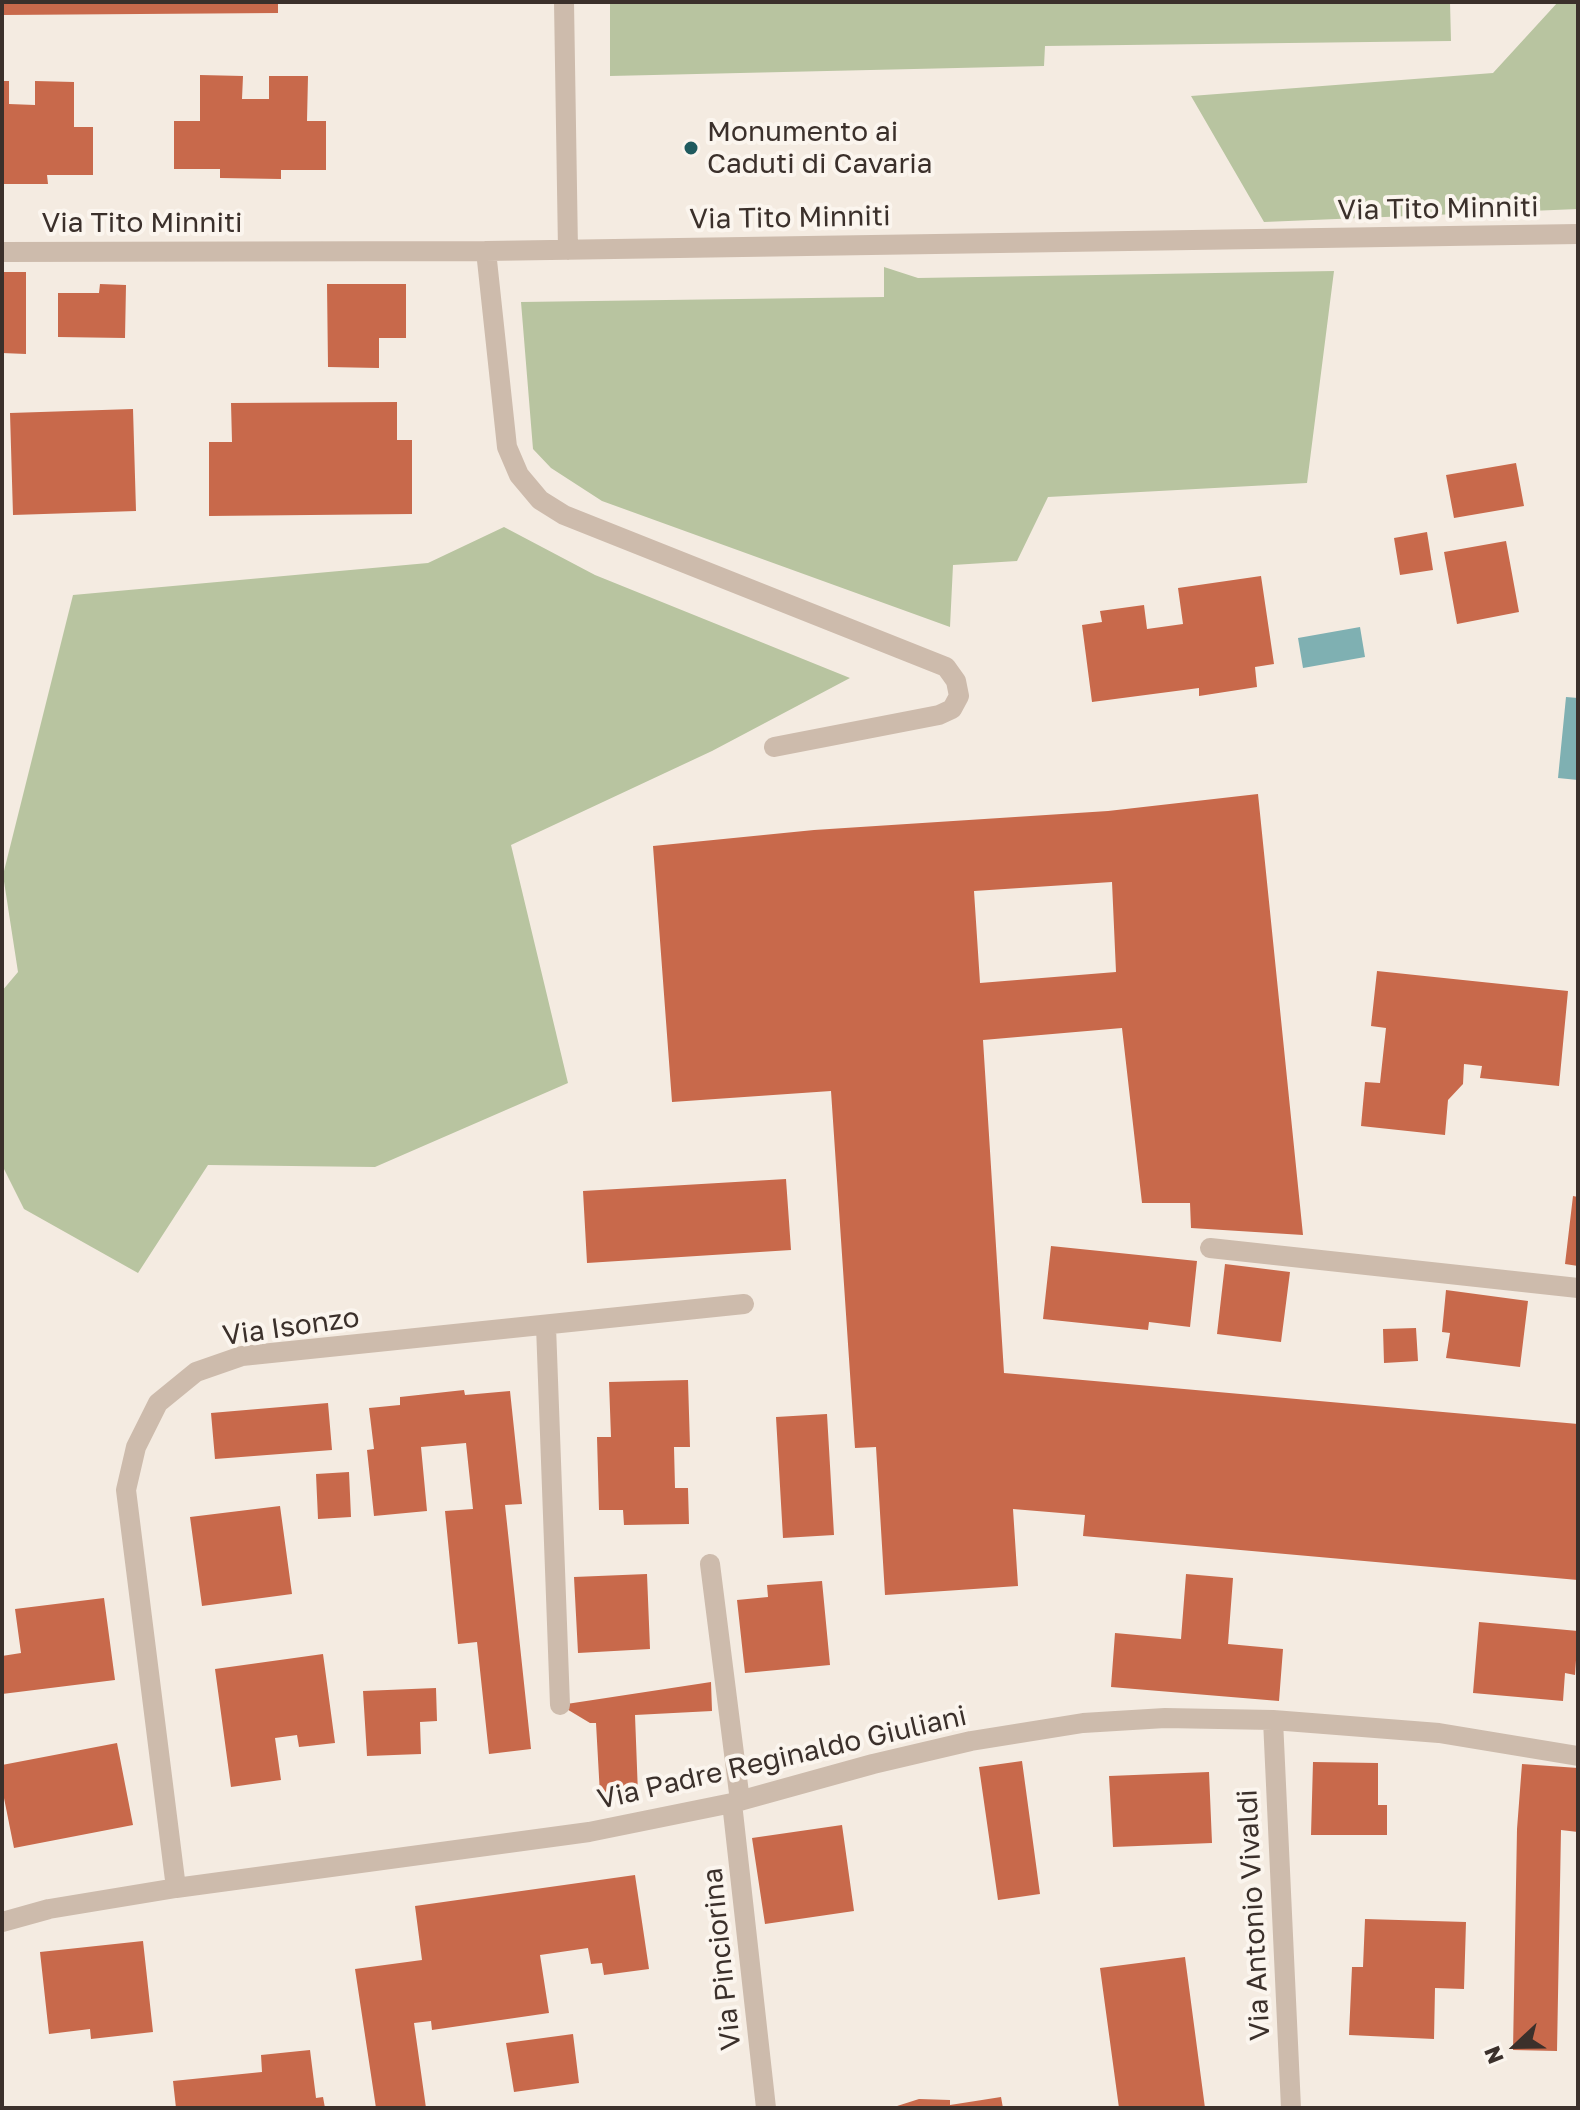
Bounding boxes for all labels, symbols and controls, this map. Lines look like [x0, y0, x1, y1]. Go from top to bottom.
place label: Monumento ai Caduti di Cavaria [707, 115, 933, 181]
marker: Monumento ai Caduti di Cavaria [682, 139, 700, 157]
street label: Via Tito Minniti [1337, 190, 1539, 228]
street label: Via Tito Minniti [689, 199, 891, 237]
street label: Via Tito Minniti [41, 206, 243, 240]
street label: Via Isonzo [220, 1301, 362, 1353]
street label: Via Padre Reginaldo Giuliani [594, 1699, 970, 1817]
street label: Via Antonio Vivaldi [1231, 1788, 1277, 2042]
street label: Via Pinciorina [696, 1866, 748, 2052]
north arrow [1476, 2006, 1556, 2086]
text: N [1478, 2042, 1509, 2068]

